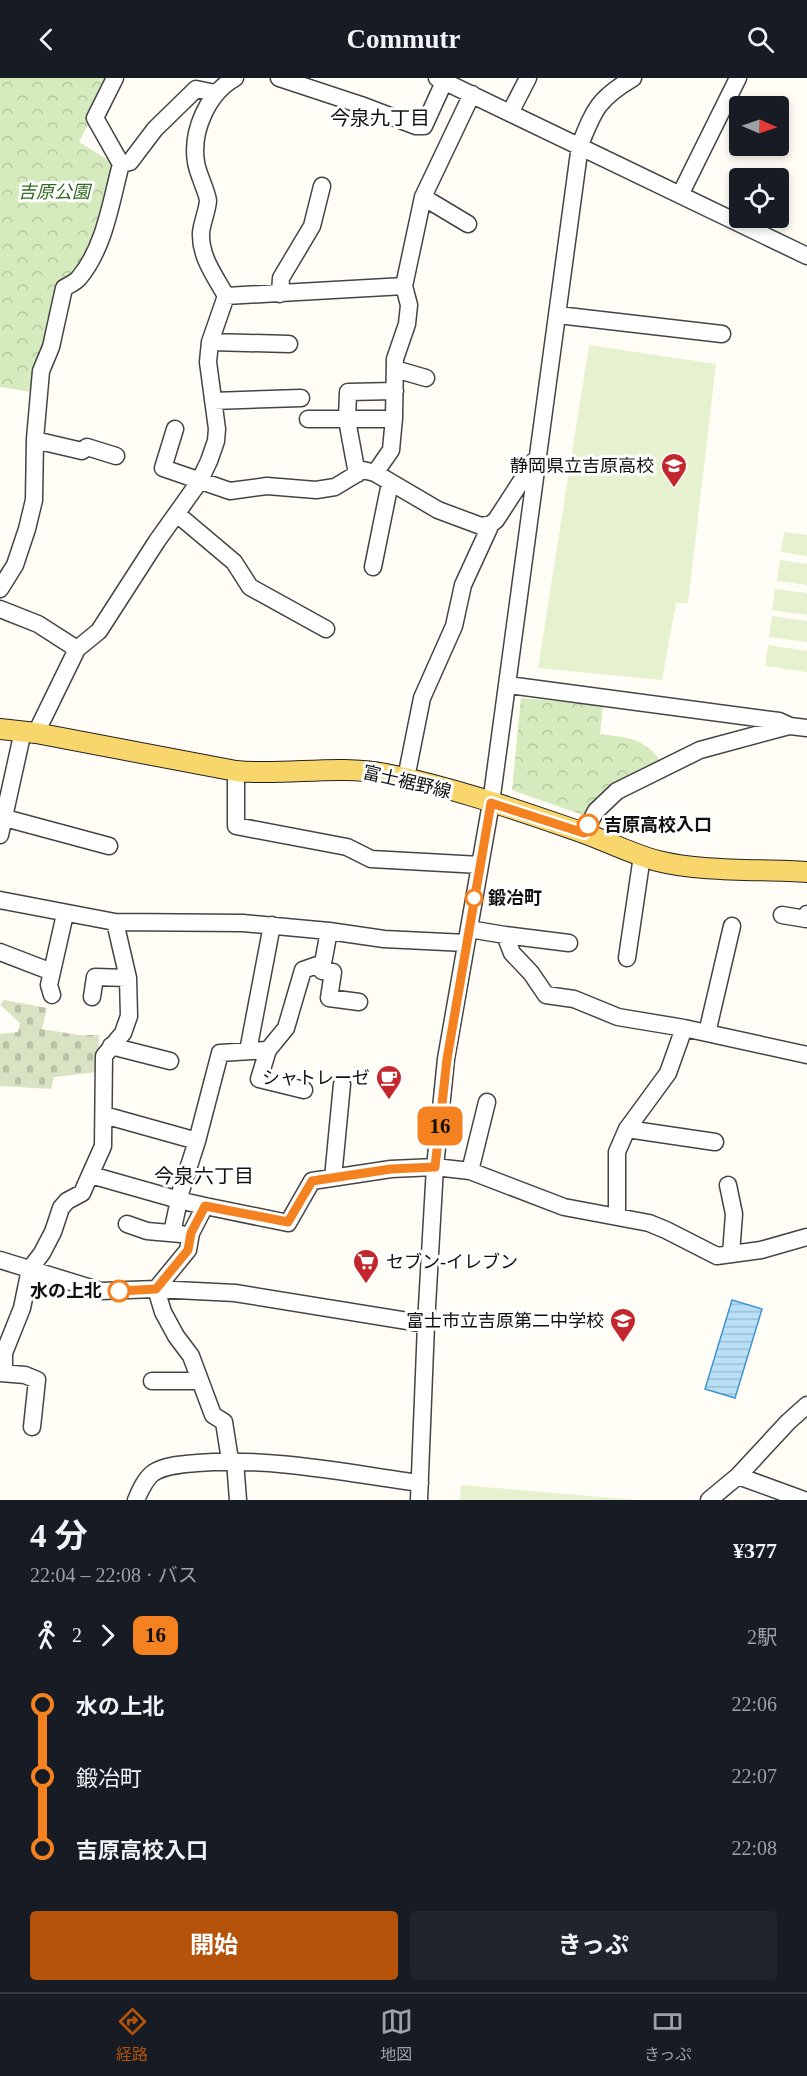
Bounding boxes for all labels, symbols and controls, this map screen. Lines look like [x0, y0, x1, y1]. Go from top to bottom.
icon: back [30, 23, 63, 56]
icon: search [744, 23, 777, 56]
text: Commutr [347, 24, 460, 54]
north arrow [729, 96, 789, 156]
map controls [729, 96, 789, 228]
district label: 今泉九丁目 [330, 107, 430, 129]
button: locate [729, 168, 789, 228]
park label: 吉原公園 [18, 182, 93, 202]
school or university icon: 静岡県立吉原高校 [659, 451, 689, 489]
place label: 静岡県立吉原高校 [510, 456, 654, 476]
street label: 富士裾野線 [361, 762, 453, 802]
marker: 吉原高校入口 [577, 814, 599, 836]
place label: 吉原高校入口 [604, 815, 712, 835]
place label: 鍛冶町 [488, 888, 542, 908]
marker: 鍛冶町 [465, 889, 483, 907]
cafe icon: シャトレーゼ [374, 1063, 404, 1101]
place label: シャトレーゼ [262, 1068, 370, 1088]
line badge: 16 [413, 1106, 467, 1146]
text: 16 [430, 1114, 451, 1138]
district label: 今泉六丁目 [154, 1165, 254, 1187]
supermarket icon: セブン-イレブン [351, 1247, 381, 1285]
place label: セブン-イレブン [386, 1252, 518, 1272]
marker: 水の上北 [108, 1280, 130, 1302]
place label: 水の上北 [30, 1281, 102, 1301]
school or university icon: 富士市立吉原第二中学校 [608, 1306, 638, 1344]
place label: 富士市立吉原第二中学校 [406, 1311, 604, 1331]
text: 4 分 [30, 1518, 88, 1554]
text: ¥377 [733, 1538, 777, 1563]
text: 22:04 – 22:08 · バス [30, 1564, 198, 1586]
icon: walk [30, 1619, 63, 1652]
icon: forward [91, 1619, 124, 1652]
text: 16 [145, 1623, 166, 1647]
text: 2 [72, 1624, 82, 1646]
text: 2駅 [747, 1626, 777, 1648]
text: 22:06 [731, 1693, 777, 1715]
text: 水の上北 [76, 1694, 164, 1719]
text: 22:07 [731, 1765, 777, 1787]
text: 鍛冶町 [76, 1766, 142, 1791]
text: 22:08 [731, 1837, 777, 1859]
text: 吉原高校入口 [76, 1838, 208, 1863]
button: 開始 [30, 1911, 398, 1980]
button: きっぷ [410, 1911, 777, 1980]
tab: 経路 [116, 2005, 149, 2065]
tab: 地図 [380, 2005, 413, 2065]
tab: きっぷ [644, 2005, 691, 2065]

